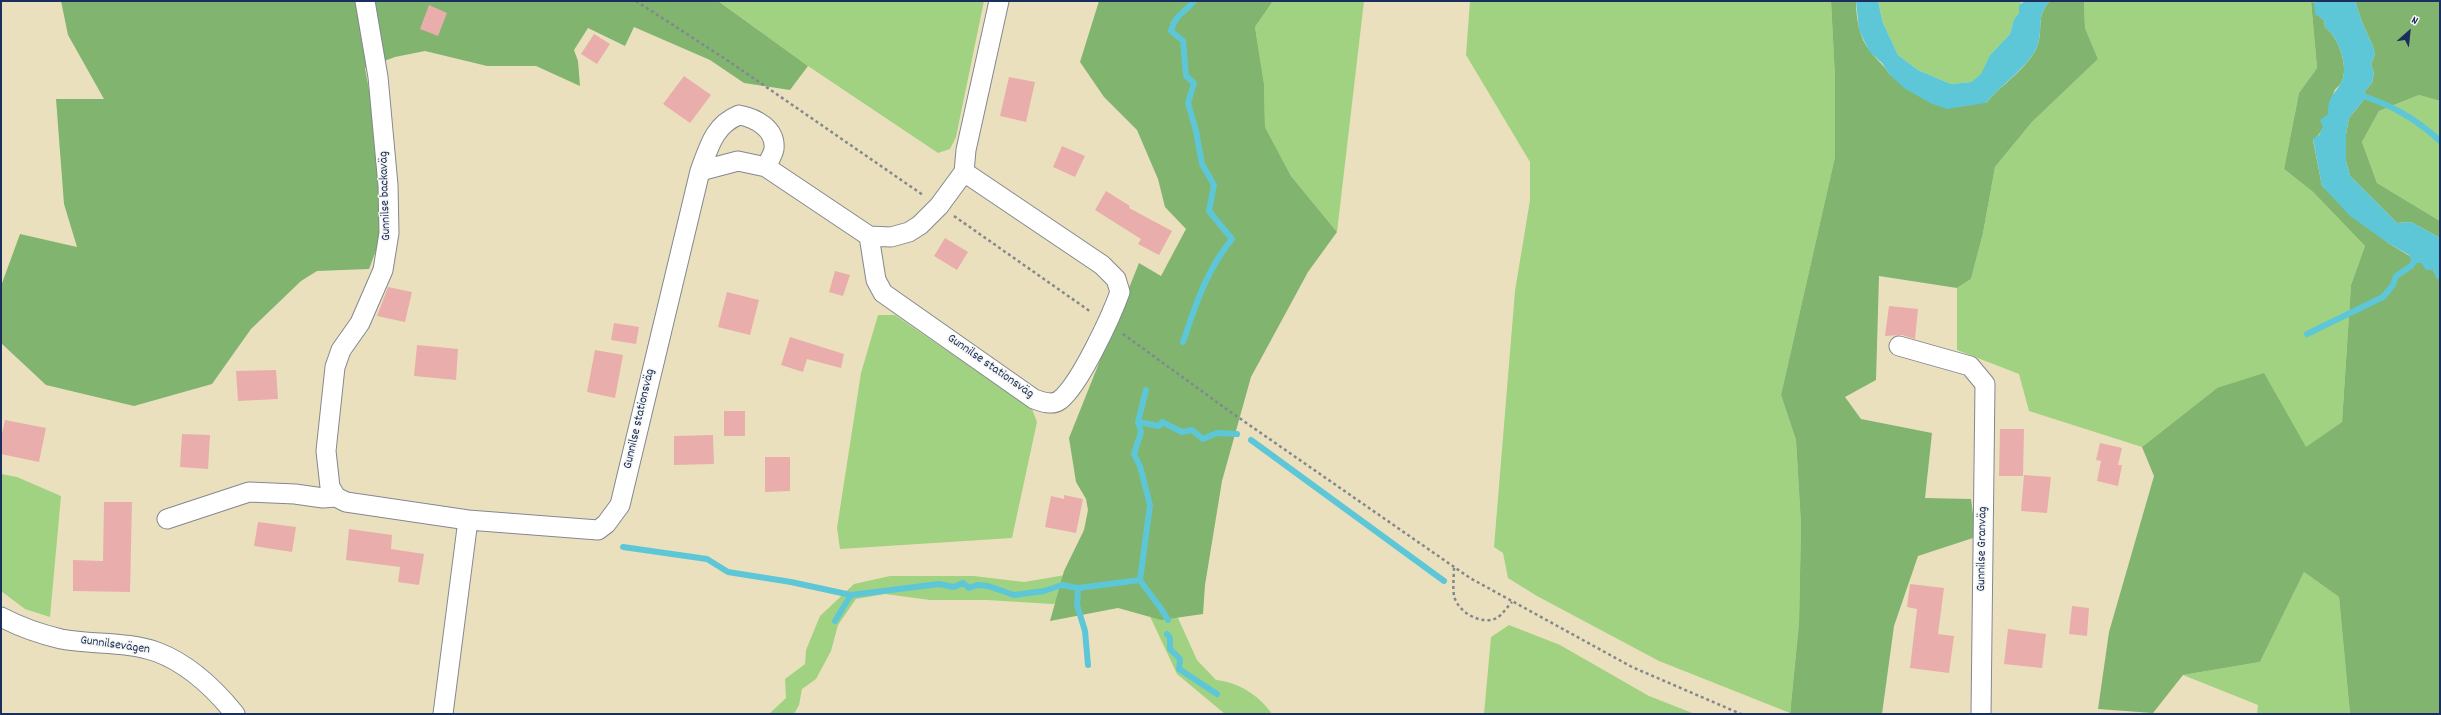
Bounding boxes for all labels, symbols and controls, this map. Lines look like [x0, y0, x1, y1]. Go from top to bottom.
north arrow [2389, 12, 2429, 52]
text: N [2408, 13, 2421, 30]
street label: Gunnilse backaväg [377, 151, 395, 241]
street label: Gunnilse stationsväg [944, 331, 1036, 403]
street label: Gunnilse stationsväg [621, 367, 659, 471]
street label: Gunnilse Granväg [1974, 506, 1992, 592]
street label: Gunnilsevägen [79, 633, 151, 659]

